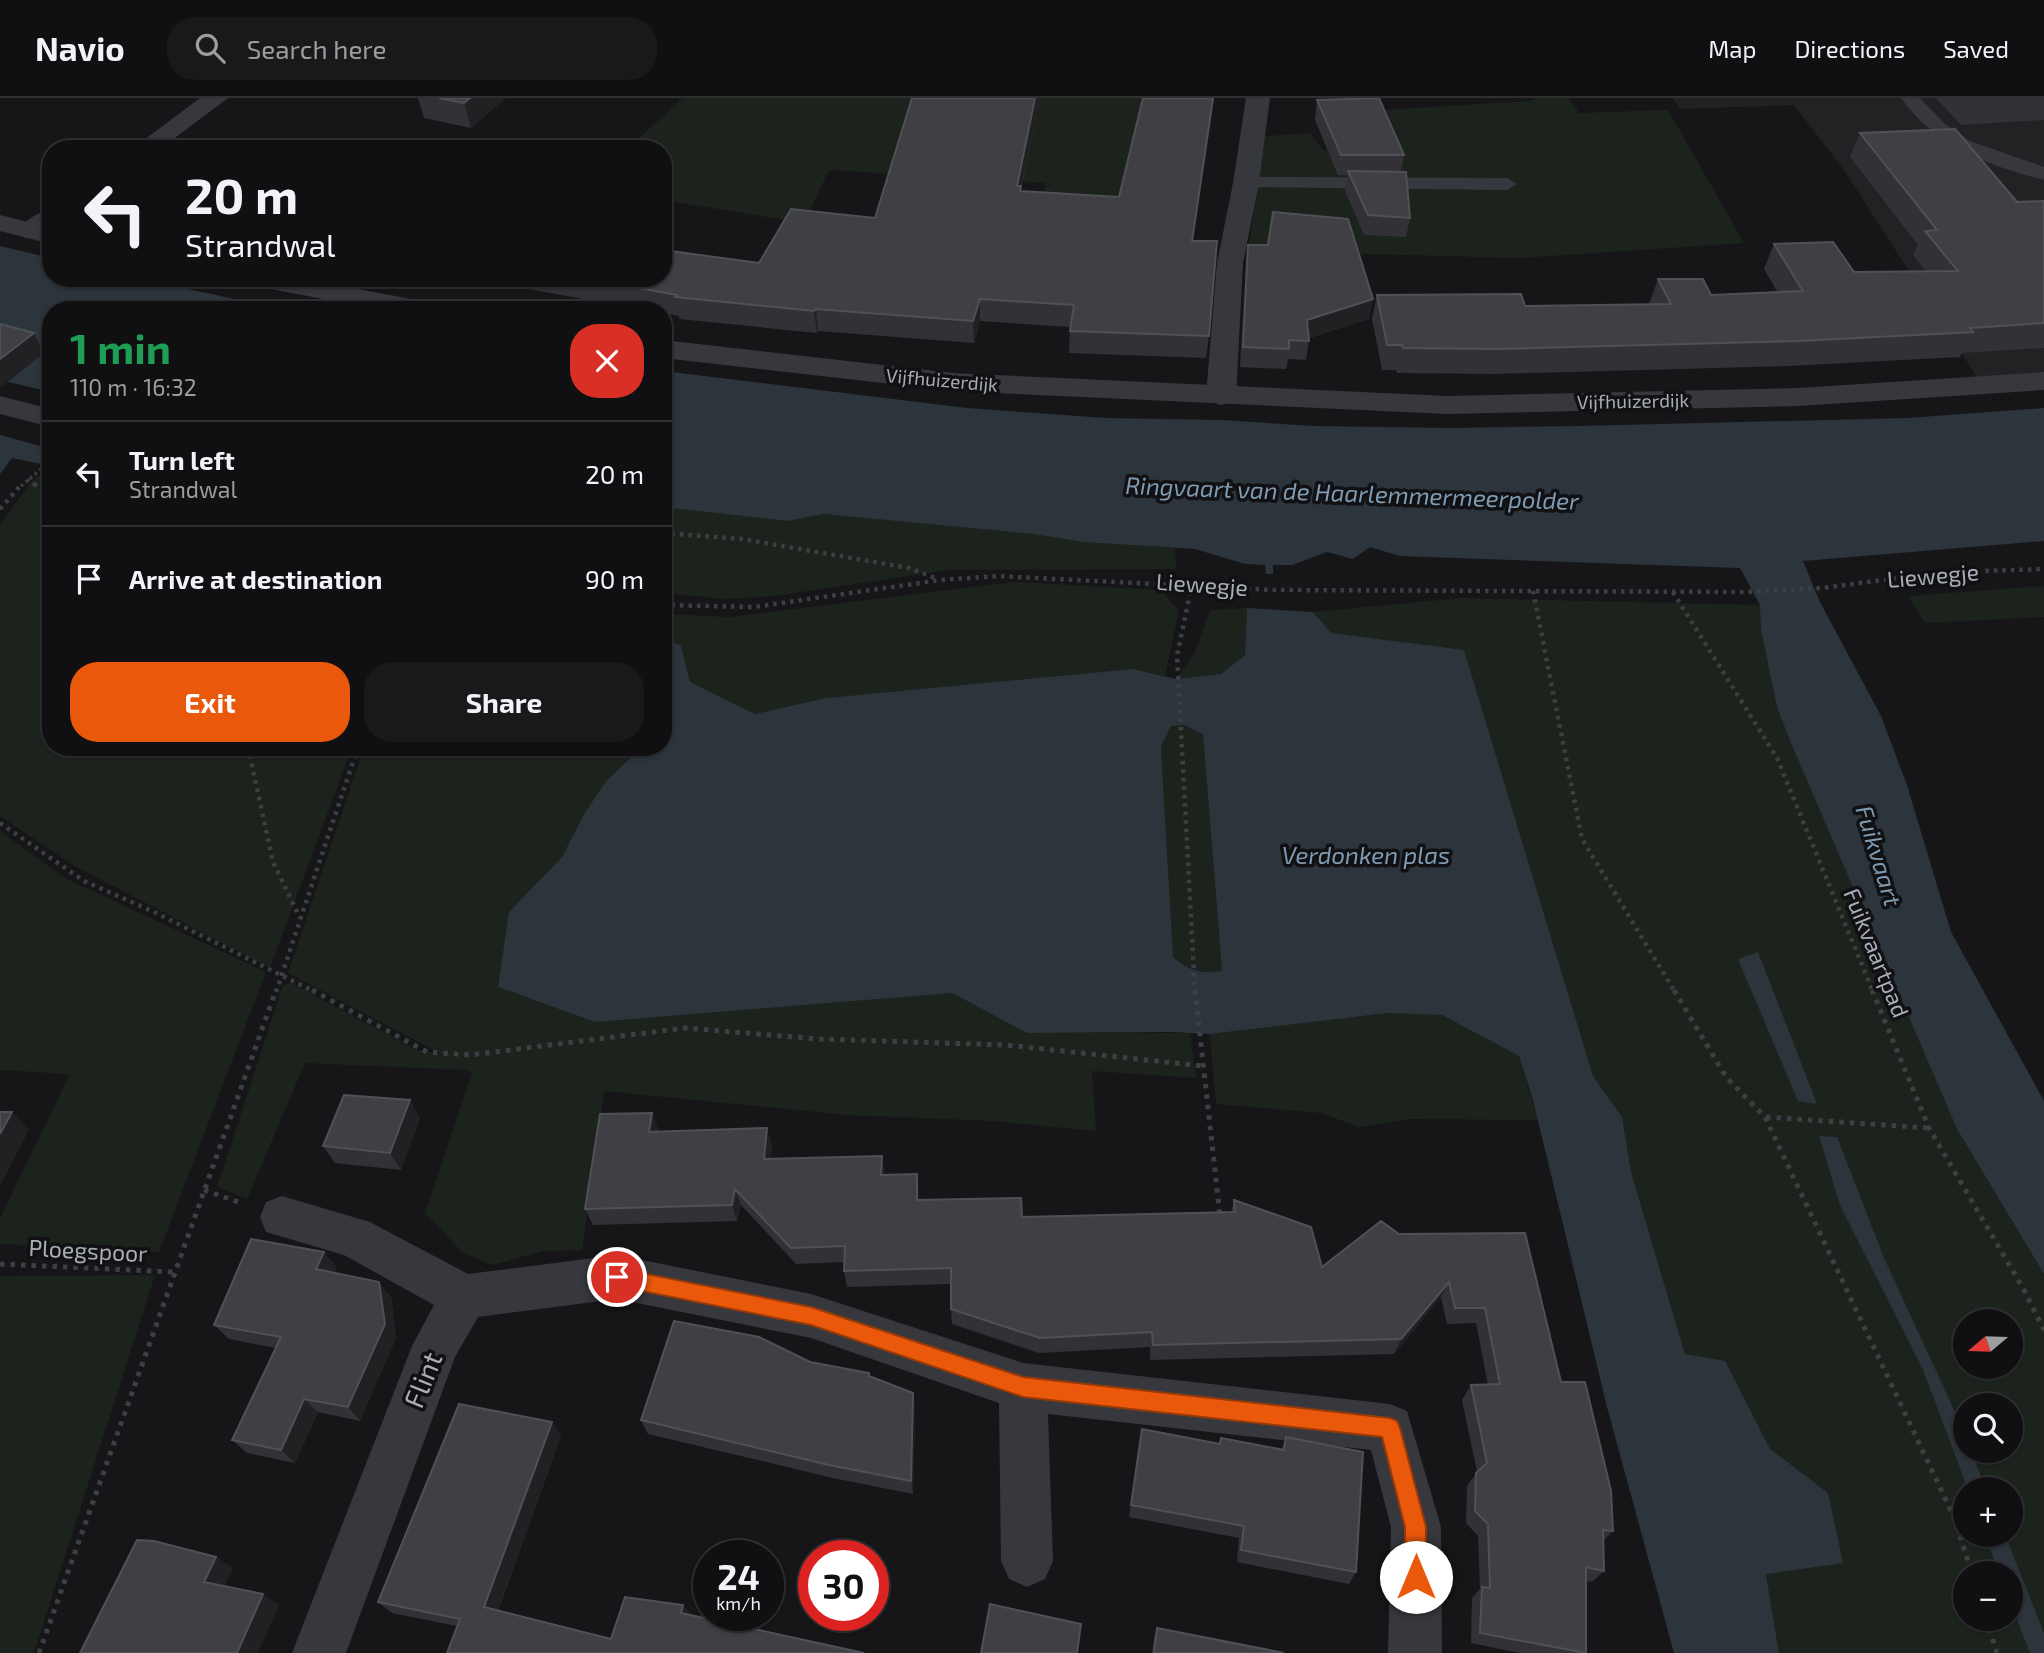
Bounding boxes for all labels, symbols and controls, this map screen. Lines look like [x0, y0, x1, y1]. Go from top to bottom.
search box [167, 17, 657, 80]
text: Navio [35, 28, 125, 68]
icon: search [191, 29, 229, 67]
text: Search here [247, 33, 386, 64]
text: Map [1708, 34, 1756, 63]
text: Directions [1794, 34, 1905, 63]
text: Saved [1943, 34, 2009, 63]
text: 20 m [185, 165, 298, 224]
icon: left [70, 168, 161, 259]
text: Strandwal [185, 225, 336, 263]
text: 1 min [70, 322, 171, 372]
button: close [570, 324, 644, 398]
street label: Vijfhuizerdijk [885, 363, 999, 396]
text: 110 m · 16:32 [70, 373, 197, 401]
street label: Vijfhuizerdijk [1577, 388, 1690, 413]
text: Turn left [129, 444, 235, 475]
icon: left [70, 455, 108, 493]
text: 20 m [585, 458, 644, 489]
water label: Ringvaart van de Haarlemmermeerpolder [1125, 470, 1580, 515]
text: Strandwal [129, 475, 237, 503]
street label: Liewegje [1886, 557, 1980, 593]
icon: arrive [70, 560, 108, 598]
text: Arrive at destination [129, 563, 382, 594]
text: 90 m [585, 563, 644, 594]
street label: Liewegje [1155, 567, 1249, 601]
button: Exit [70, 662, 350, 742]
button: Share [364, 662, 644, 742]
water label: Fuikvaart [1850, 802, 1909, 910]
water label: Verdonken plas [1282, 840, 1450, 869]
street label: Fuikvaartpad [1838, 884, 1916, 1021]
street label: Ploegspoor [28, 1233, 148, 1267]
pin [587, 1247, 647, 1307]
icon: arrive [598, 1258, 636, 1296]
north arrow [1953, 1309, 2023, 1379]
map controls [1953, 1309, 2023, 1631]
street label: Flint [396, 1347, 449, 1413]
button: search [1953, 1393, 2023, 1463]
button: + [1953, 1477, 2023, 1547]
speed limit sign: 30 [798, 1540, 889, 1631]
position arrow [1379, 1540, 1453, 1614]
text: 24 [717, 1555, 760, 1597]
button: − [1953, 1561, 2023, 1631]
text: km/h [716, 1592, 761, 1614]

